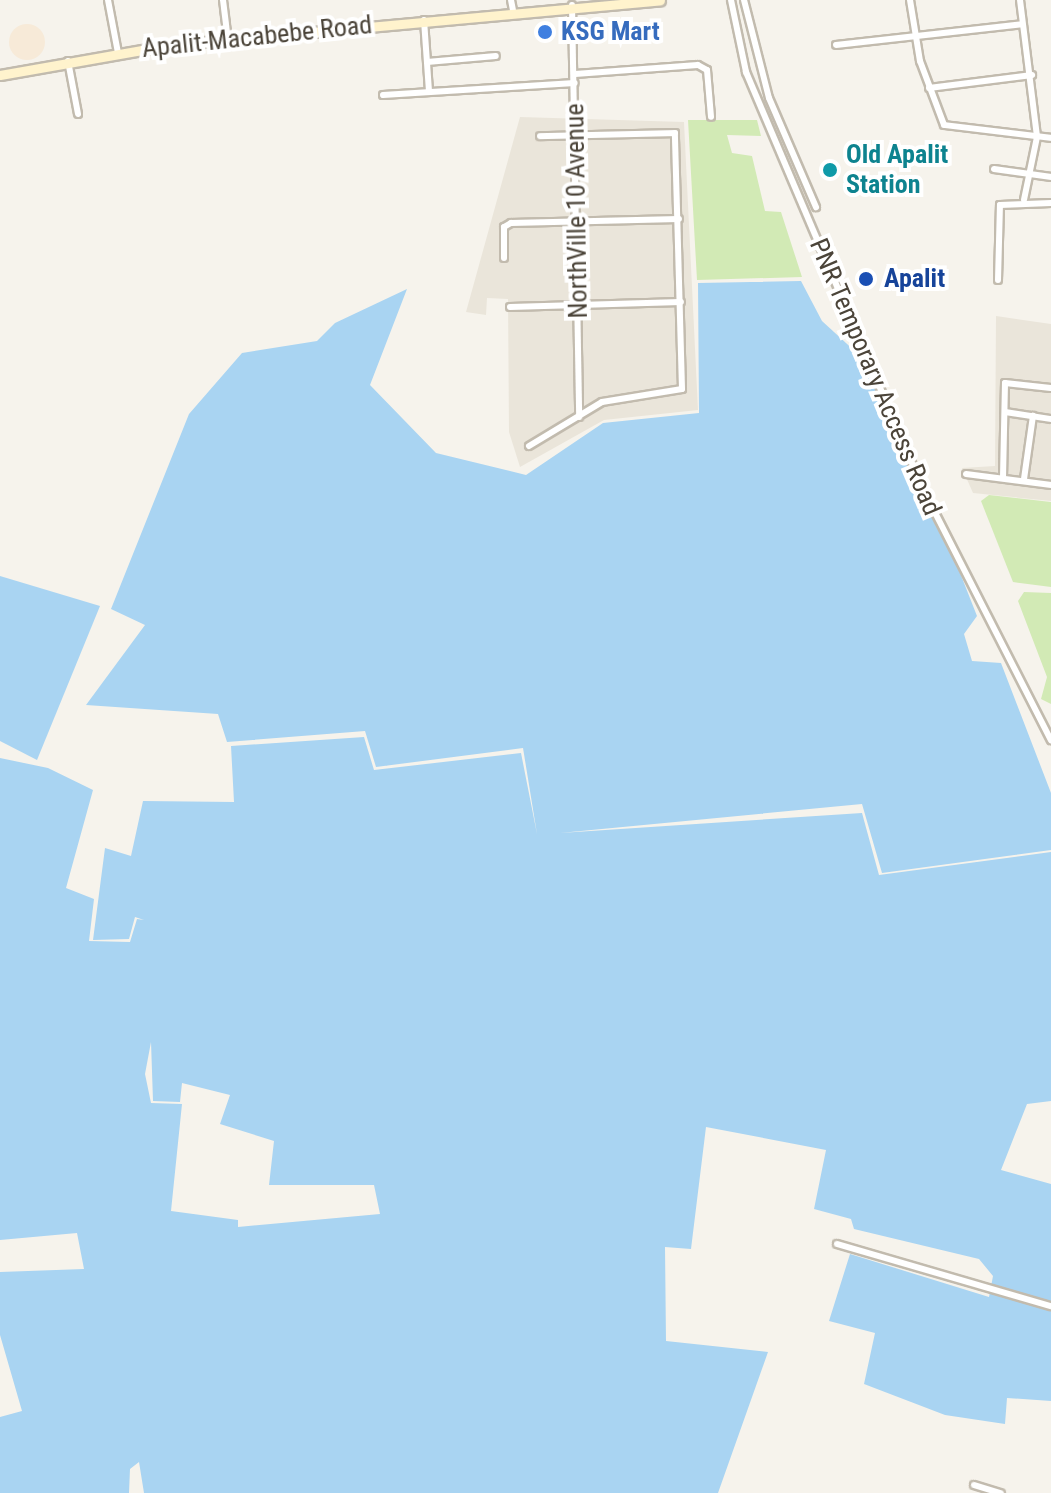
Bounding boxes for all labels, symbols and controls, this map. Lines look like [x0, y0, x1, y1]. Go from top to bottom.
street label: Apalit-Macabebe Road [140, 9, 374, 65]
place label: KSG Mart [561, 16, 660, 48]
marker: KSG Mart [536, 23, 554, 41]
street label: NorthVille 10 Avenue [560, 103, 594, 319]
place label: Old Apalit Station [846, 139, 948, 200]
marker: Old Apalit Station [821, 161, 839, 179]
street label: PNR Temporary Access Road [802, 234, 948, 520]
place label: Apalit [884, 263, 945, 295]
marker: Apalit [855, 268, 877, 290]

